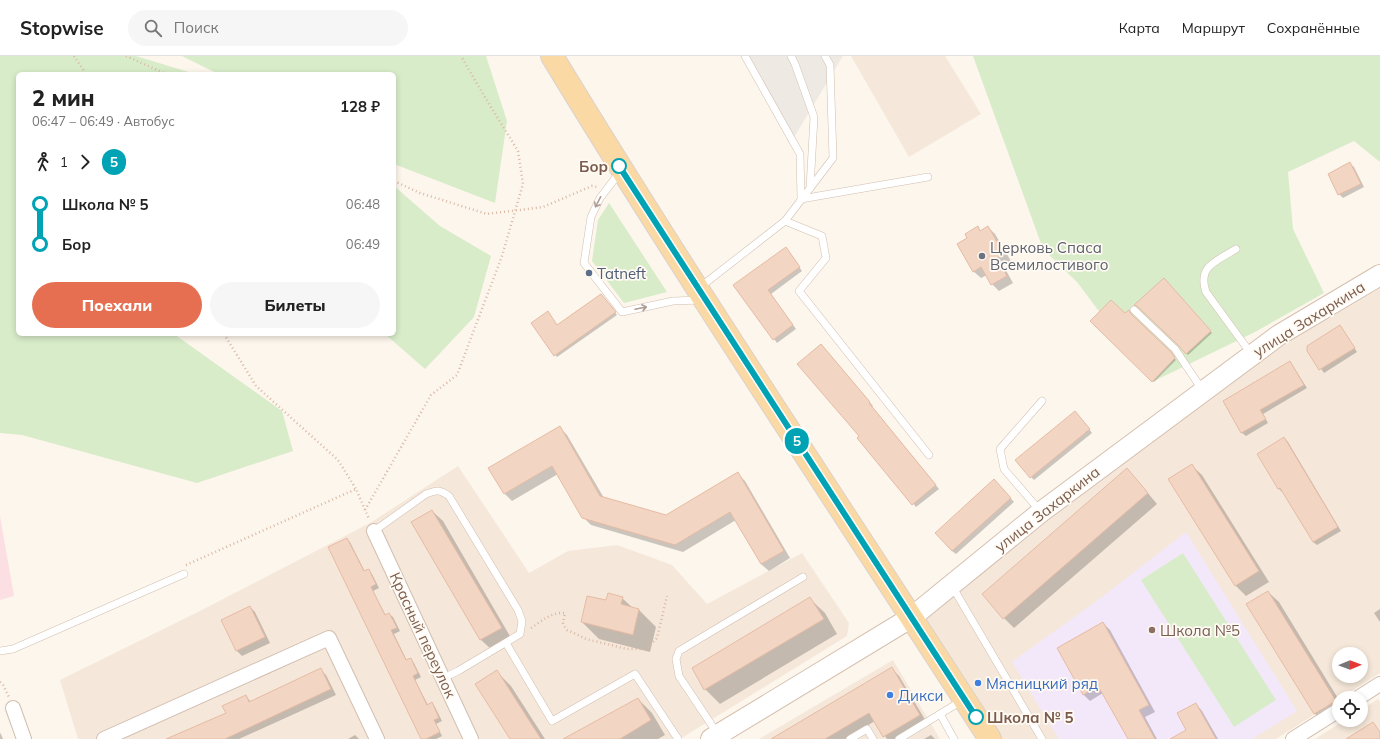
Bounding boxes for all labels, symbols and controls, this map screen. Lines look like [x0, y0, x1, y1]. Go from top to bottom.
search box [128, 10, 408, 46]
text: Stopwise [20, 16, 104, 40]
icon: search [142, 17, 164, 39]
text: Поиск [174, 18, 219, 37]
text: Карта [1119, 19, 1160, 37]
text: Маршрут [1182, 19, 1245, 37]
text: Сохранённые [1267, 19, 1360, 37]
text: 2 мин [32, 84, 95, 112]
text: 128 ₽ [340, 97, 380, 116]
text: 06:47 – 06:49 · Автобус [32, 113, 175, 129]
icon: walk [32, 151, 54, 173]
icon: forward [74, 151, 96, 173]
text: 5 [110, 153, 118, 171]
text: 1 [60, 154, 68, 170]
place label: Бор [579, 157, 608, 176]
marker: Бор [611, 158, 627, 174]
text: Школа № 5 [62, 195, 149, 214]
text: 06:48 [346, 196, 380, 212]
one-way arrow [594, 196, 602, 208]
text: Бор [62, 235, 91, 254]
text: 06:49 [346, 236, 380, 252]
place label: Церковь Спаса Всемилостивого [990, 238, 1108, 274]
marker: Церковь Спаса Всемилостивого [977, 251, 987, 261]
place label: Tatneft [597, 264, 646, 283]
marker: Tatneft [584, 268, 594, 278]
street label: улица Захаркина [1250, 277, 1368, 361]
button: Поехали [32, 282, 202, 328]
button: Билеты [210, 282, 380, 328]
one-way arrow [634, 303, 647, 311]
line badge: 5 [784, 428, 810, 454]
text: 5 [793, 432, 801, 450]
street label: улица Захаркина [991, 462, 1103, 556]
street label: Красный переулок [386, 569, 461, 702]
place label: Школа №5 [1160, 621, 1240, 640]
marker: Школа №5 [1147, 625, 1157, 635]
north arrow [1332, 647, 1368, 683]
map controls [1332, 647, 1368, 727]
place label: Мясницкий ряд [986, 674, 1098, 693]
marker: Мясницкий ряд [973, 678, 983, 688]
place label: Дикси [898, 686, 944, 705]
marker: Дикси [885, 690, 895, 700]
button: locate [1332, 691, 1368, 727]
place label: Школа № 5 [987, 708, 1074, 727]
marker: Школа № 5 [968, 709, 984, 725]

